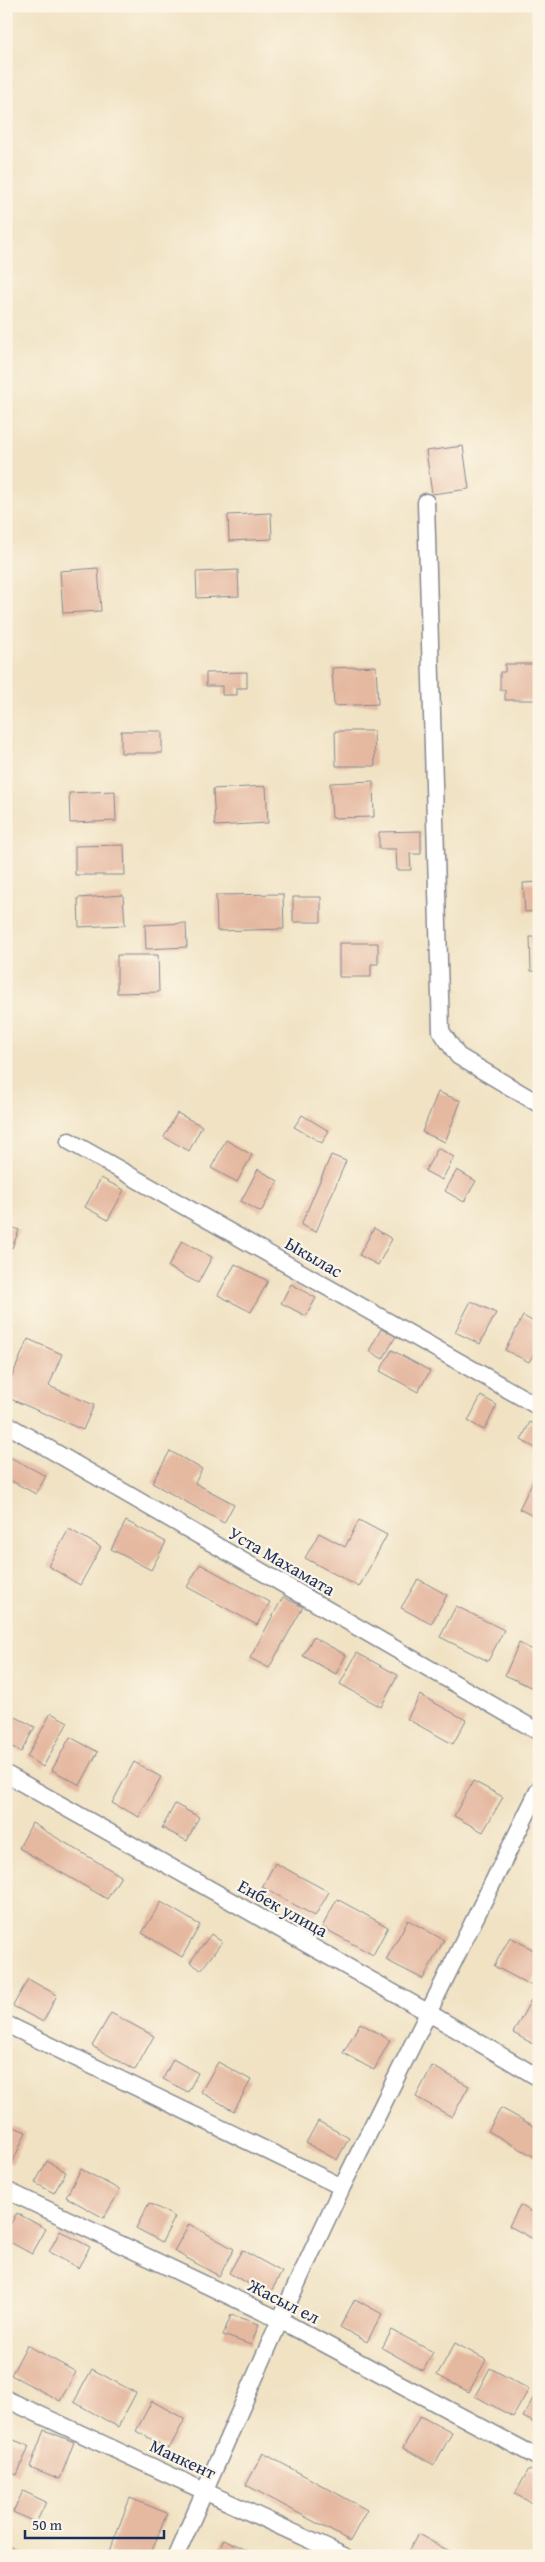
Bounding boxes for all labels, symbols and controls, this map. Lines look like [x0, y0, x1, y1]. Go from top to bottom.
street label: Ыкылас [280, 1230, 348, 1284]
street label: Уста Махамата [224, 1519, 341, 1603]
street label: Енбек улица [233, 1872, 333, 1944]
street label: Жасыл ел [243, 2271, 325, 2331]
street label: Манкент [146, 2432, 221, 2486]
scale bar [25, 2507, 164, 2539]
text: 50 m [32, 2514, 63, 2535]

